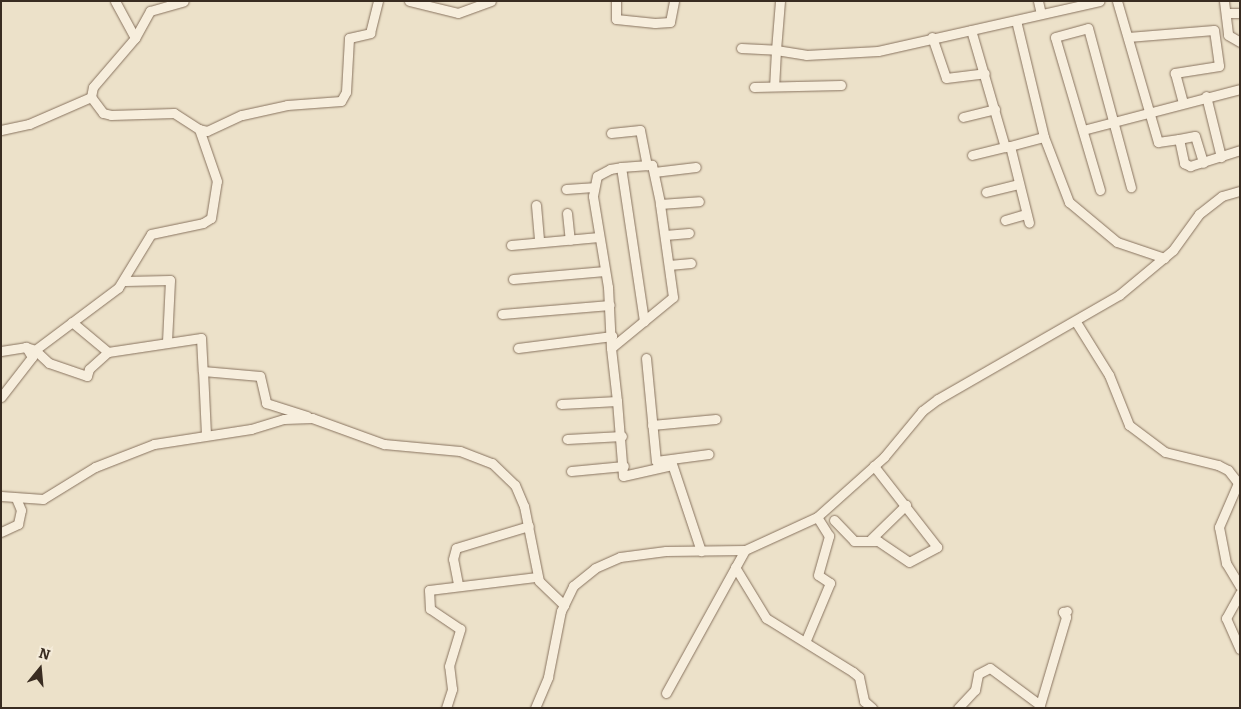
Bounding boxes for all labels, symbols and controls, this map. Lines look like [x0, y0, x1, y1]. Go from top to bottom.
north arrow [15, 644, 65, 694]
text: N [37, 644, 52, 664]

